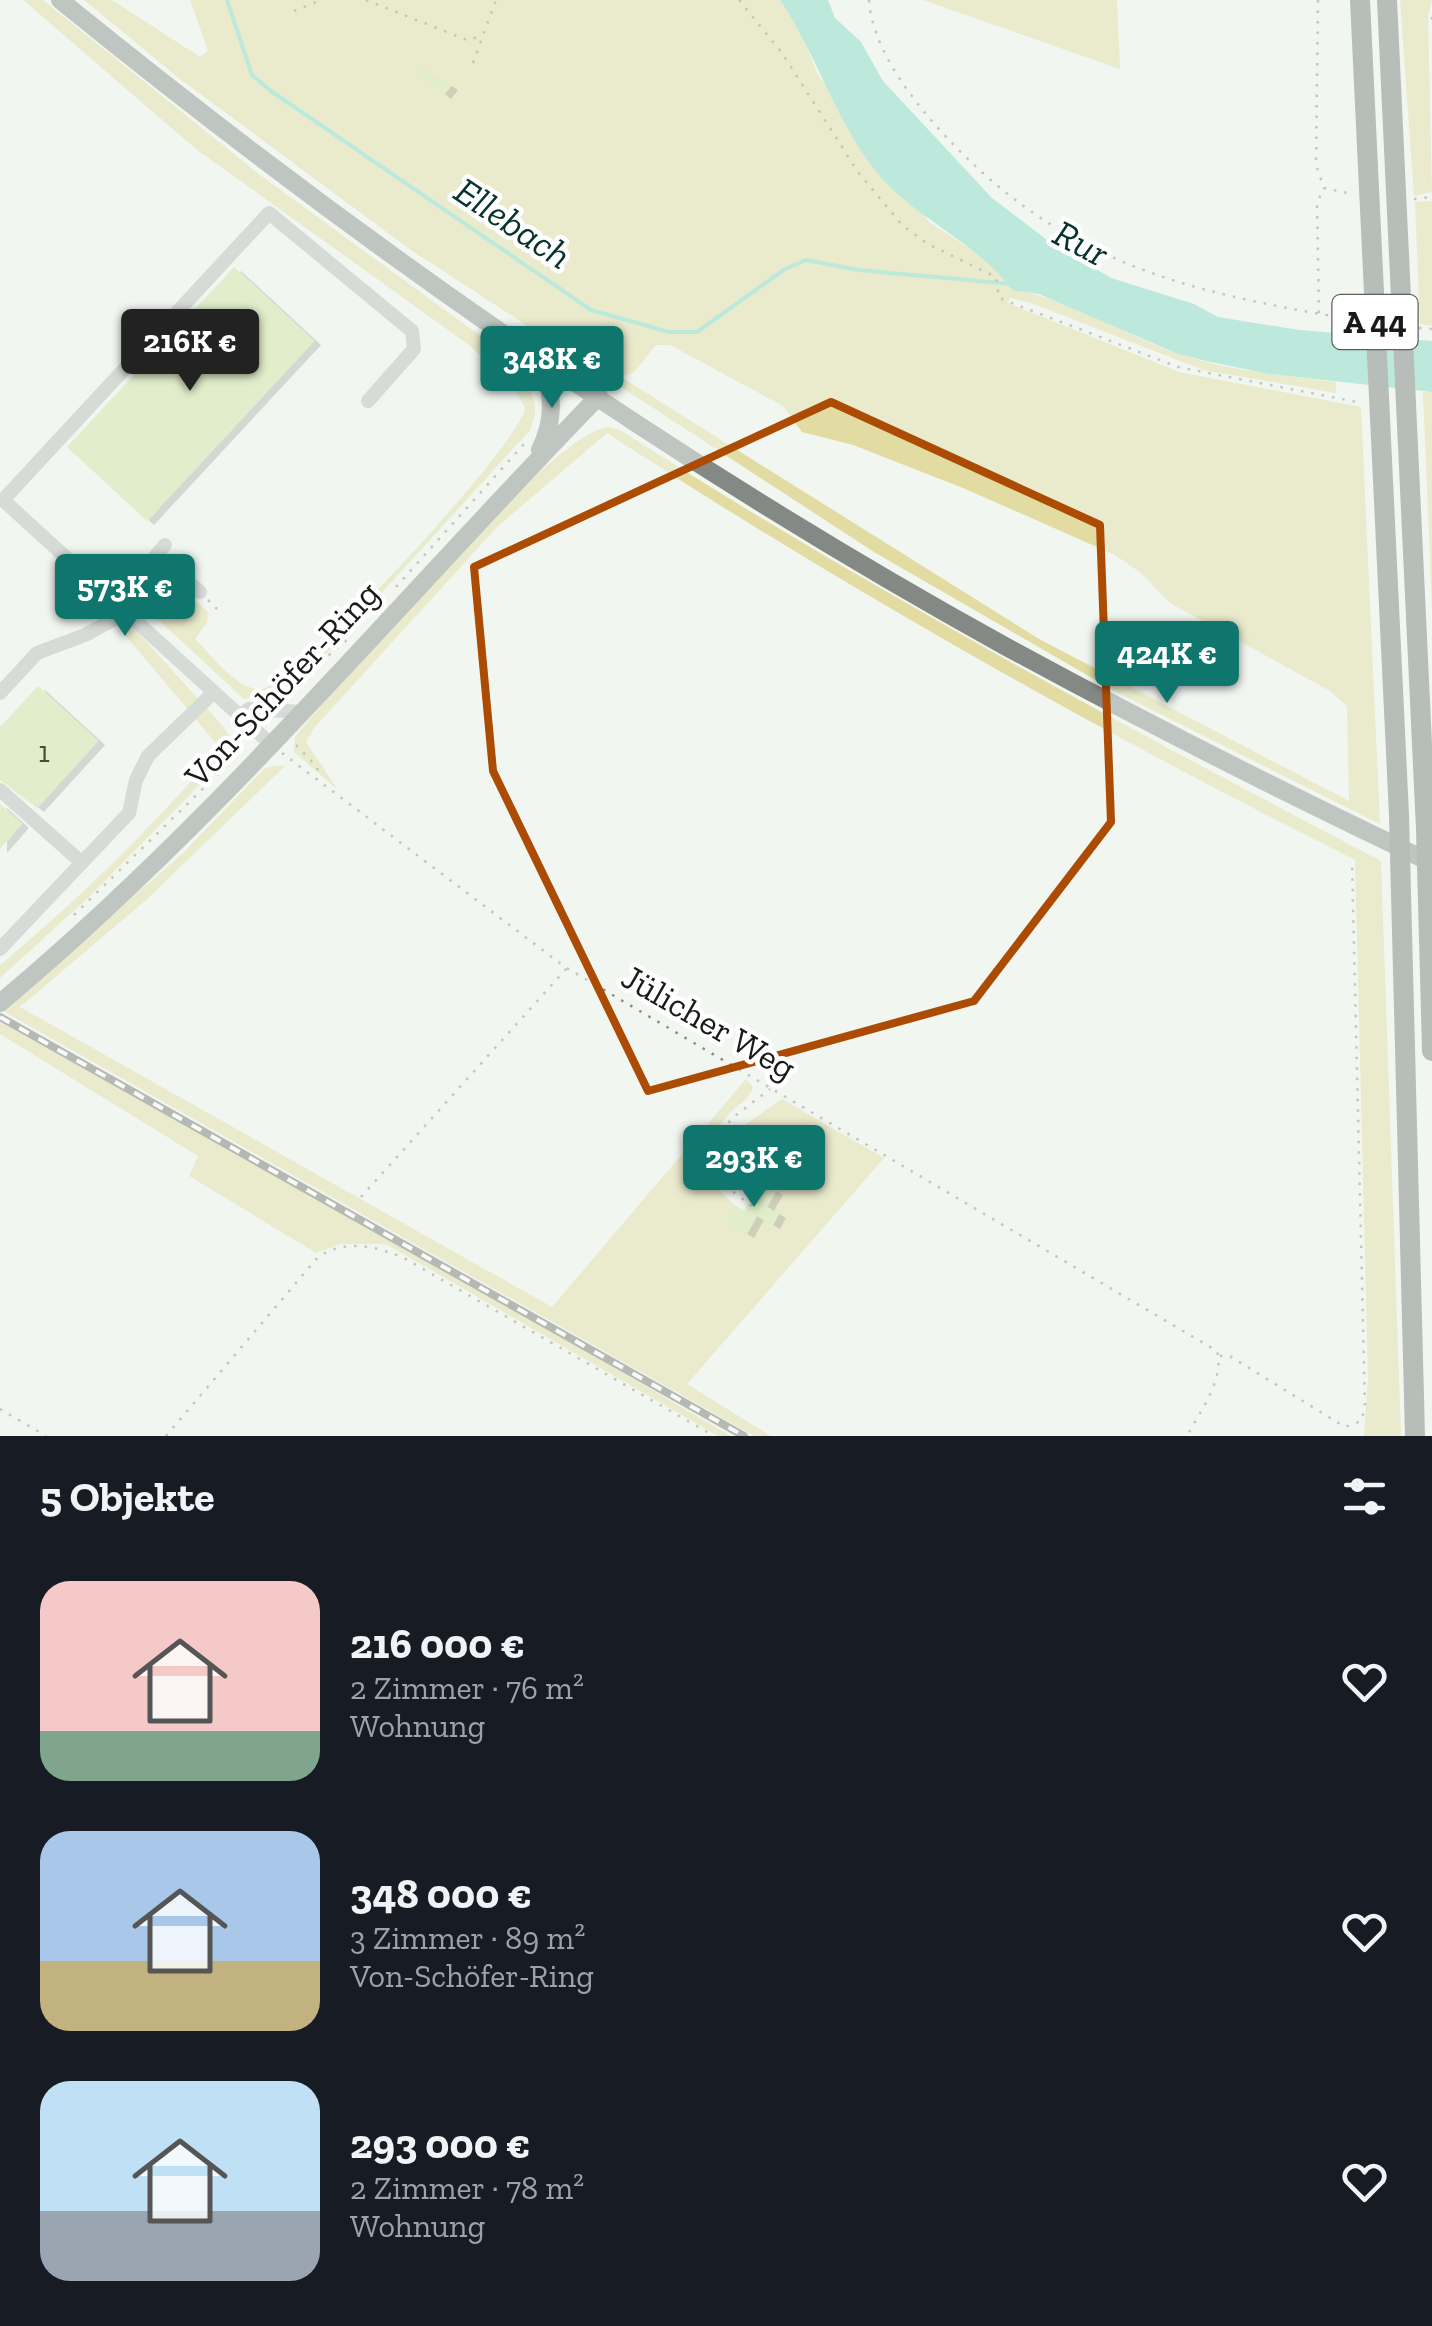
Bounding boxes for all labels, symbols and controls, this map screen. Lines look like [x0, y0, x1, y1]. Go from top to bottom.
water label: Ellebach [446, 167, 580, 279]
water label: Rur [1046, 210, 1117, 277]
road number: A 44 [1332, 295, 1418, 349]
pin: 216K € [109, 309, 271, 394]
text: 216K € [143, 322, 237, 360]
pin: 348K € [471, 326, 633, 411]
text: 348K € [502, 339, 602, 377]
pin: 573K € [44, 554, 206, 639]
text: 573K € [77, 567, 173, 605]
street label: Von-Schöfer-Ring [175, 572, 388, 797]
pin: 424K € [1086, 621, 1248, 706]
text: 424K € [1117, 634, 1217, 672]
house number: 1 [38, 734, 50, 770]
street label: Jülicher Weg [615, 955, 803, 1089]
pin: 293K € [673, 1125, 835, 1210]
text: 293K € [705, 1138, 803, 1176]
icon: filters [1337, 1469, 1392, 1524]
text: 5 Objekte [40, 1471, 214, 1522]
text: 216 000 € [350, 1618, 525, 1669]
icon: home [120, 1621, 240, 1741]
icon: heart [1337, 1654, 1392, 1709]
text: 2 Zimmer · 76 m² [350, 1669, 584, 1707]
text: Wohnung [350, 1707, 485, 1745]
text: 348 000 € [350, 1868, 532, 1919]
icon: home [120, 1871, 240, 1991]
icon: heart [1337, 1904, 1392, 1959]
text: 3 Zimmer · 89 m² [350, 1919, 585, 1957]
text: Von-Schöfer-Ring [350, 1957, 594, 1995]
text: 293 000 € [350, 2118, 531, 2169]
icon: home [120, 2121, 240, 2241]
icon: heart [1337, 2154, 1392, 2209]
text: 2 Zimmer · 78 m² [350, 2169, 584, 2207]
text: Wohnung [350, 2207, 485, 2245]

